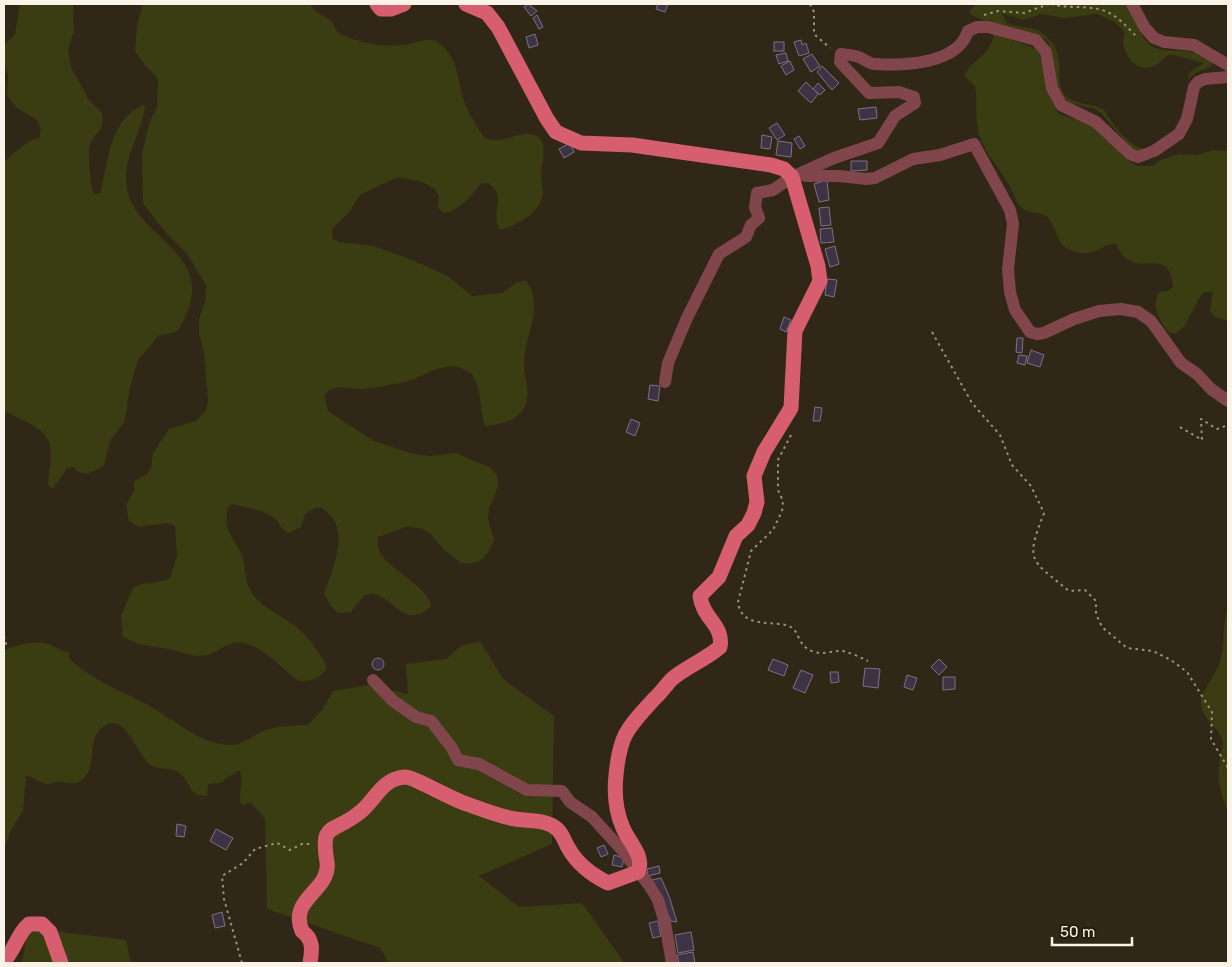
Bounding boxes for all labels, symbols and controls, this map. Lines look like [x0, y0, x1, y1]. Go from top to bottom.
scale bar [1052, 914, 1132, 946]
text: 50 m [1060, 923, 1095, 941]

